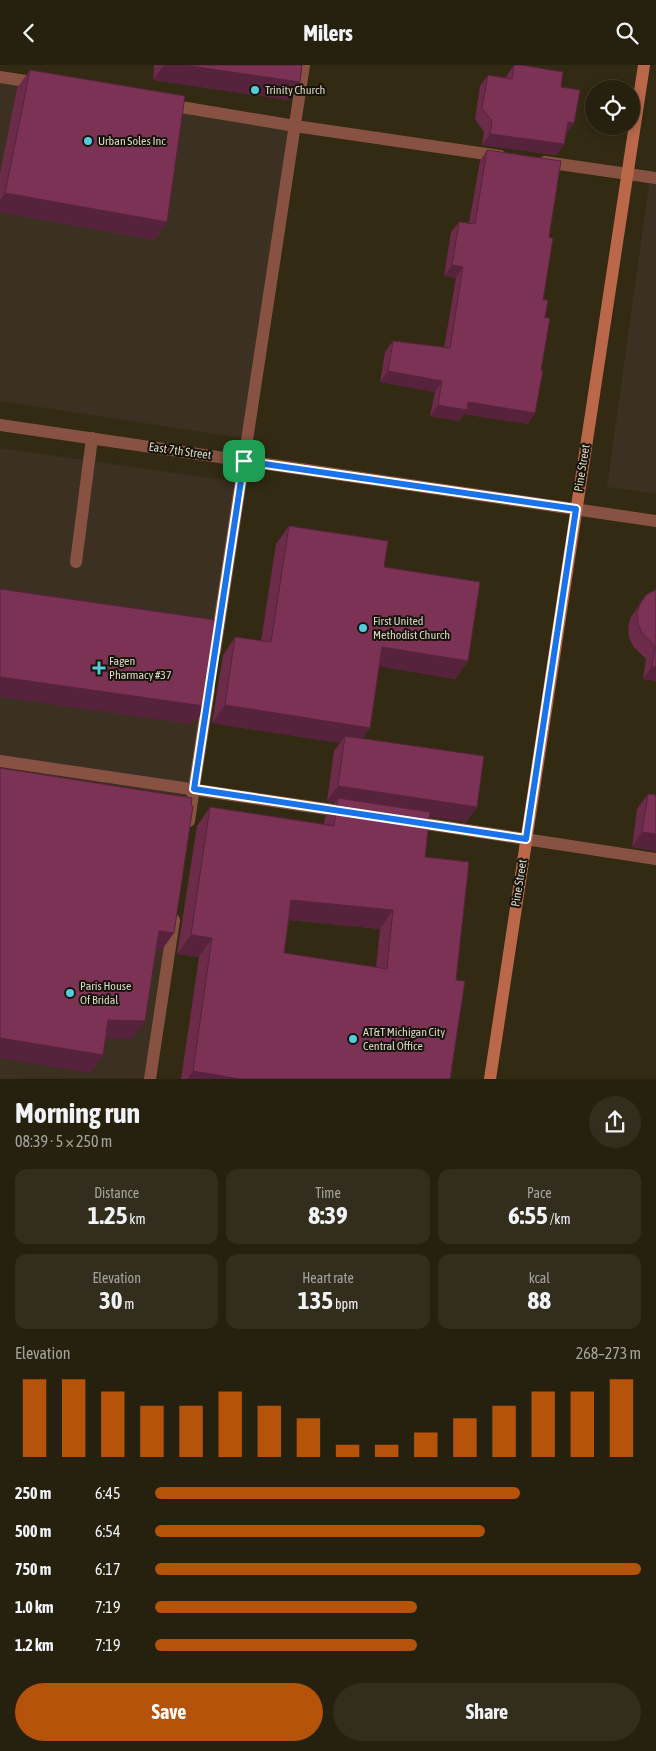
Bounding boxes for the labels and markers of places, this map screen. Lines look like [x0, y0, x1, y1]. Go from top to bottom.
place label: Trinity Church [265, 83, 325, 97]
marker: Trinity Church [249, 84, 261, 96]
place label: Urban Soles Inc [98, 134, 166, 148]
marker: Urban Soles Inc [82, 135, 94, 147]
pin [223, 440, 265, 482]
place label: First United Methodist Church [373, 614, 450, 642]
marker: First United Methodist Church [357, 622, 369, 634]
place label: Fagen Pharmacy #37 [109, 654, 172, 682]
marker: Fagen Pharmacy #37 [93, 662, 105, 674]
place label: Paris House Of Bridal [80, 979, 132, 1007]
marker: Paris House Of Bridal [64, 987, 76, 999]
place label: AT&T Michigan City Central Office [363, 1025, 445, 1053]
marker: AT&T Michigan City Central Office [347, 1033, 359, 1045]

